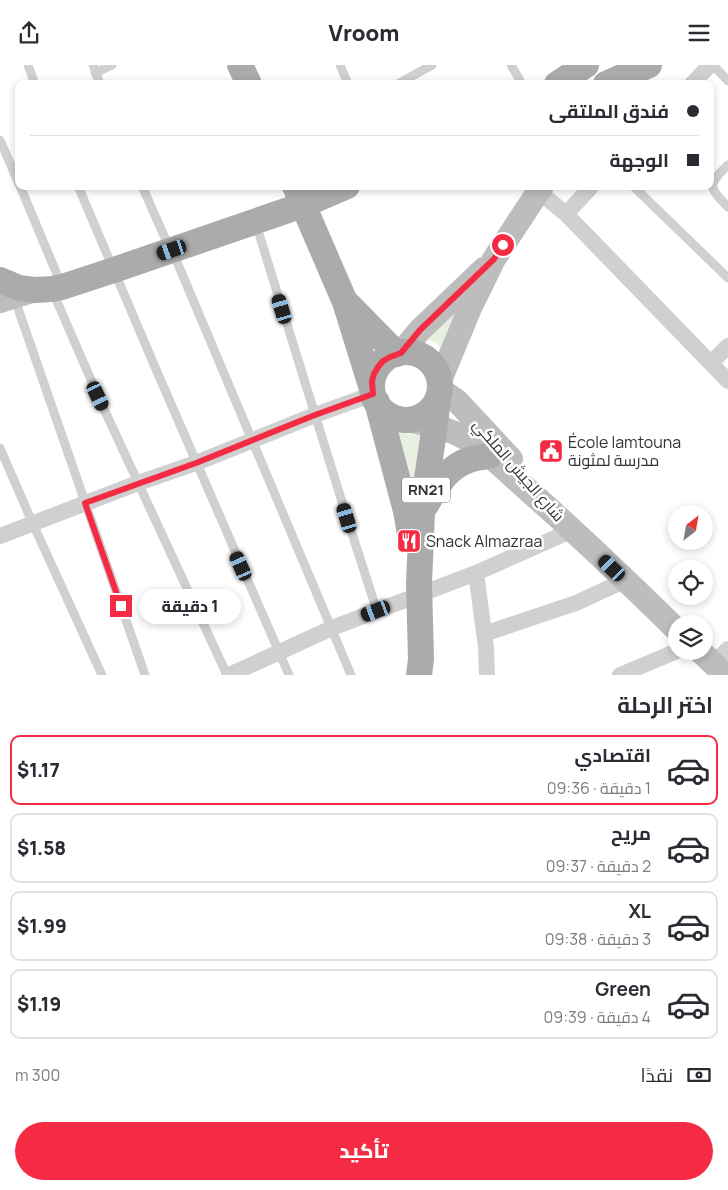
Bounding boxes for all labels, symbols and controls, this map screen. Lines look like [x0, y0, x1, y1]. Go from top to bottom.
text: Vroom [329, 18, 399, 48]
icon: share [15, 19, 43, 47]
icon: menu [685, 19, 713, 47]
text: فندق الملتقى [549, 98, 669, 124]
text: الوجهة [609, 147, 669, 173]
route start [492, 234, 514, 256]
car [155, 238, 188, 262]
car [270, 292, 293, 326]
car [84, 379, 111, 413]
street label: شارع الجيش الملكي [466, 414, 570, 528]
place label: École lamtouna مدرسة لمثونة [568, 431, 681, 471]
public building icon: École lamtouna مدرسة لمثونة [538, 438, 564, 464]
road number: RN21 [402, 477, 450, 503]
car [335, 501, 358, 535]
north arrow [668, 505, 712, 550]
map controls [668, 505, 713, 660]
restaurant icon: Snack Almazraa [396, 528, 422, 554]
place label: Snack Almazraa [426, 530, 542, 552]
car [228, 549, 253, 583]
car [595, 552, 628, 584]
button: locate [668, 560, 713, 605]
callout: 1 دقيقة [138, 589, 241, 623]
route end [110, 595, 132, 617]
text: 1 دقيقة [162, 595, 218, 617]
car [359, 599, 392, 623]
button: layers [668, 615, 713, 660]
text: اختر الرحلة [617, 690, 713, 720]
text: اقتصادي [575, 742, 651, 768]
icon: car [666, 748, 711, 793]
text: $1.17 [17, 757, 60, 783]
text: 1 دقيقة · 09:36 [547, 777, 651, 799]
text: مريح [611, 820, 651, 846]
icon: car [666, 826, 711, 871]
text: $1.58 [17, 835, 66, 861]
text: 2 دقيقة · 09:37 [546, 855, 651, 877]
text: XL [628, 898, 651, 924]
icon: car [666, 904, 711, 949]
text: $1.99 [17, 913, 67, 939]
text: 3 دقيقة · 09:38 [545, 928, 651, 950]
text: Green [595, 976, 651, 1002]
icon: car [666, 982, 711, 1027]
text: $1.19 [17, 991, 61, 1017]
text: 4 دقيقة · 09:39 [543, 1006, 651, 1028]
icon: cash [685, 1061, 713, 1089]
text: نقدًا [641, 1062, 673, 1088]
text: 300 m [15, 1064, 60, 1086]
button: تأكيد [15, 1122, 713, 1180]

